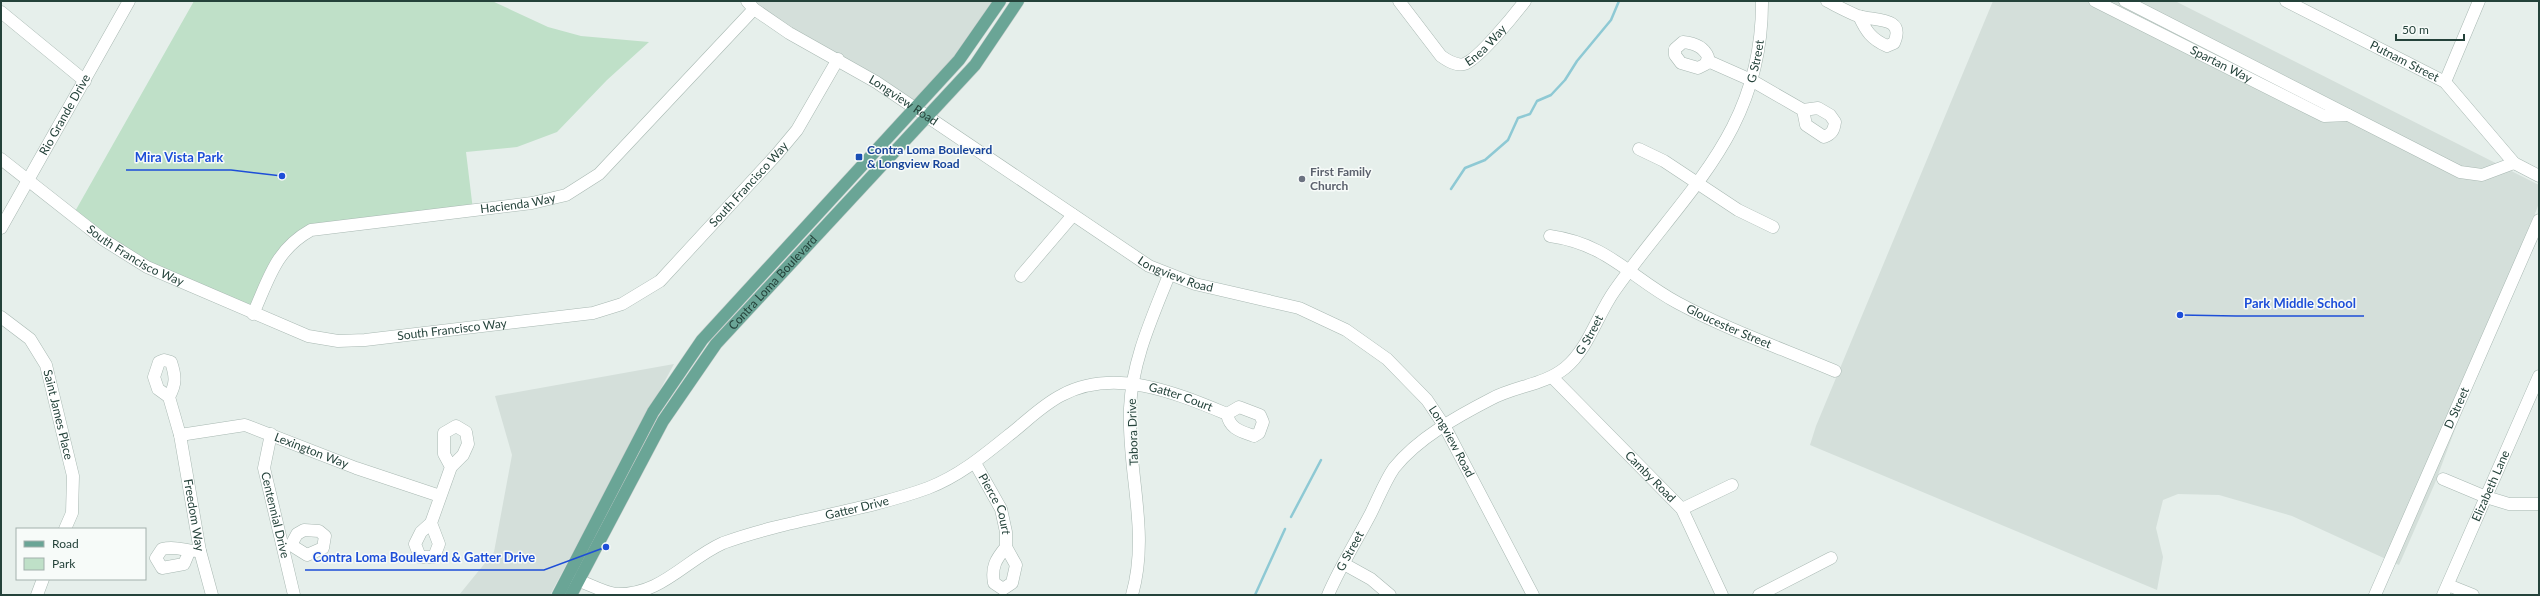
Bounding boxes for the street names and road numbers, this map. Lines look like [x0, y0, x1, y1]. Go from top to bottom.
street label: Enea Way [1462, 21, 1510, 69]
street label: Putnam Street [2368, 37, 2442, 85]
street label: G Street [1743, 38, 1767, 84]
street label: Spartan Way [2188, 42, 2255, 86]
street label: Rio Grande Drive [36, 71, 93, 158]
street label: Longview Road [867, 72, 941, 129]
street label: South Francisco Way [706, 138, 792, 230]
street label: Hacienda Way [479, 190, 558, 216]
street label: South Francisco Way [84, 221, 187, 289]
street label: Contra Loma Boulevard [725, 232, 820, 333]
street label: Longview Road [1135, 253, 1215, 295]
street label: Gloucester Street [1684, 301, 1774, 352]
street label: G Street [1572, 312, 1606, 358]
street label: South Francisco Way [396, 315, 508, 343]
street label: Saint James Place [40, 368, 77, 461]
street label: Gatter Court [1147, 379, 1216, 415]
street label: D Street [2441, 384, 2472, 431]
street label: Tabora Drive [1124, 398, 1141, 466]
street label: Longview Road [1426, 403, 1478, 480]
street label: Lexington Way [272, 429, 352, 472]
street label: Camby Road [1622, 448, 1679, 505]
street label: Elizabeth Lane [2468, 448, 2513, 524]
street label: Centennial Drive [258, 470, 293, 560]
street label: Pierce Court [975, 471, 1014, 535]
street label: Freedom Way [181, 478, 208, 553]
street label: Gatter Drive [824, 493, 890, 522]
street label: G Street [1333, 528, 1367, 574]

